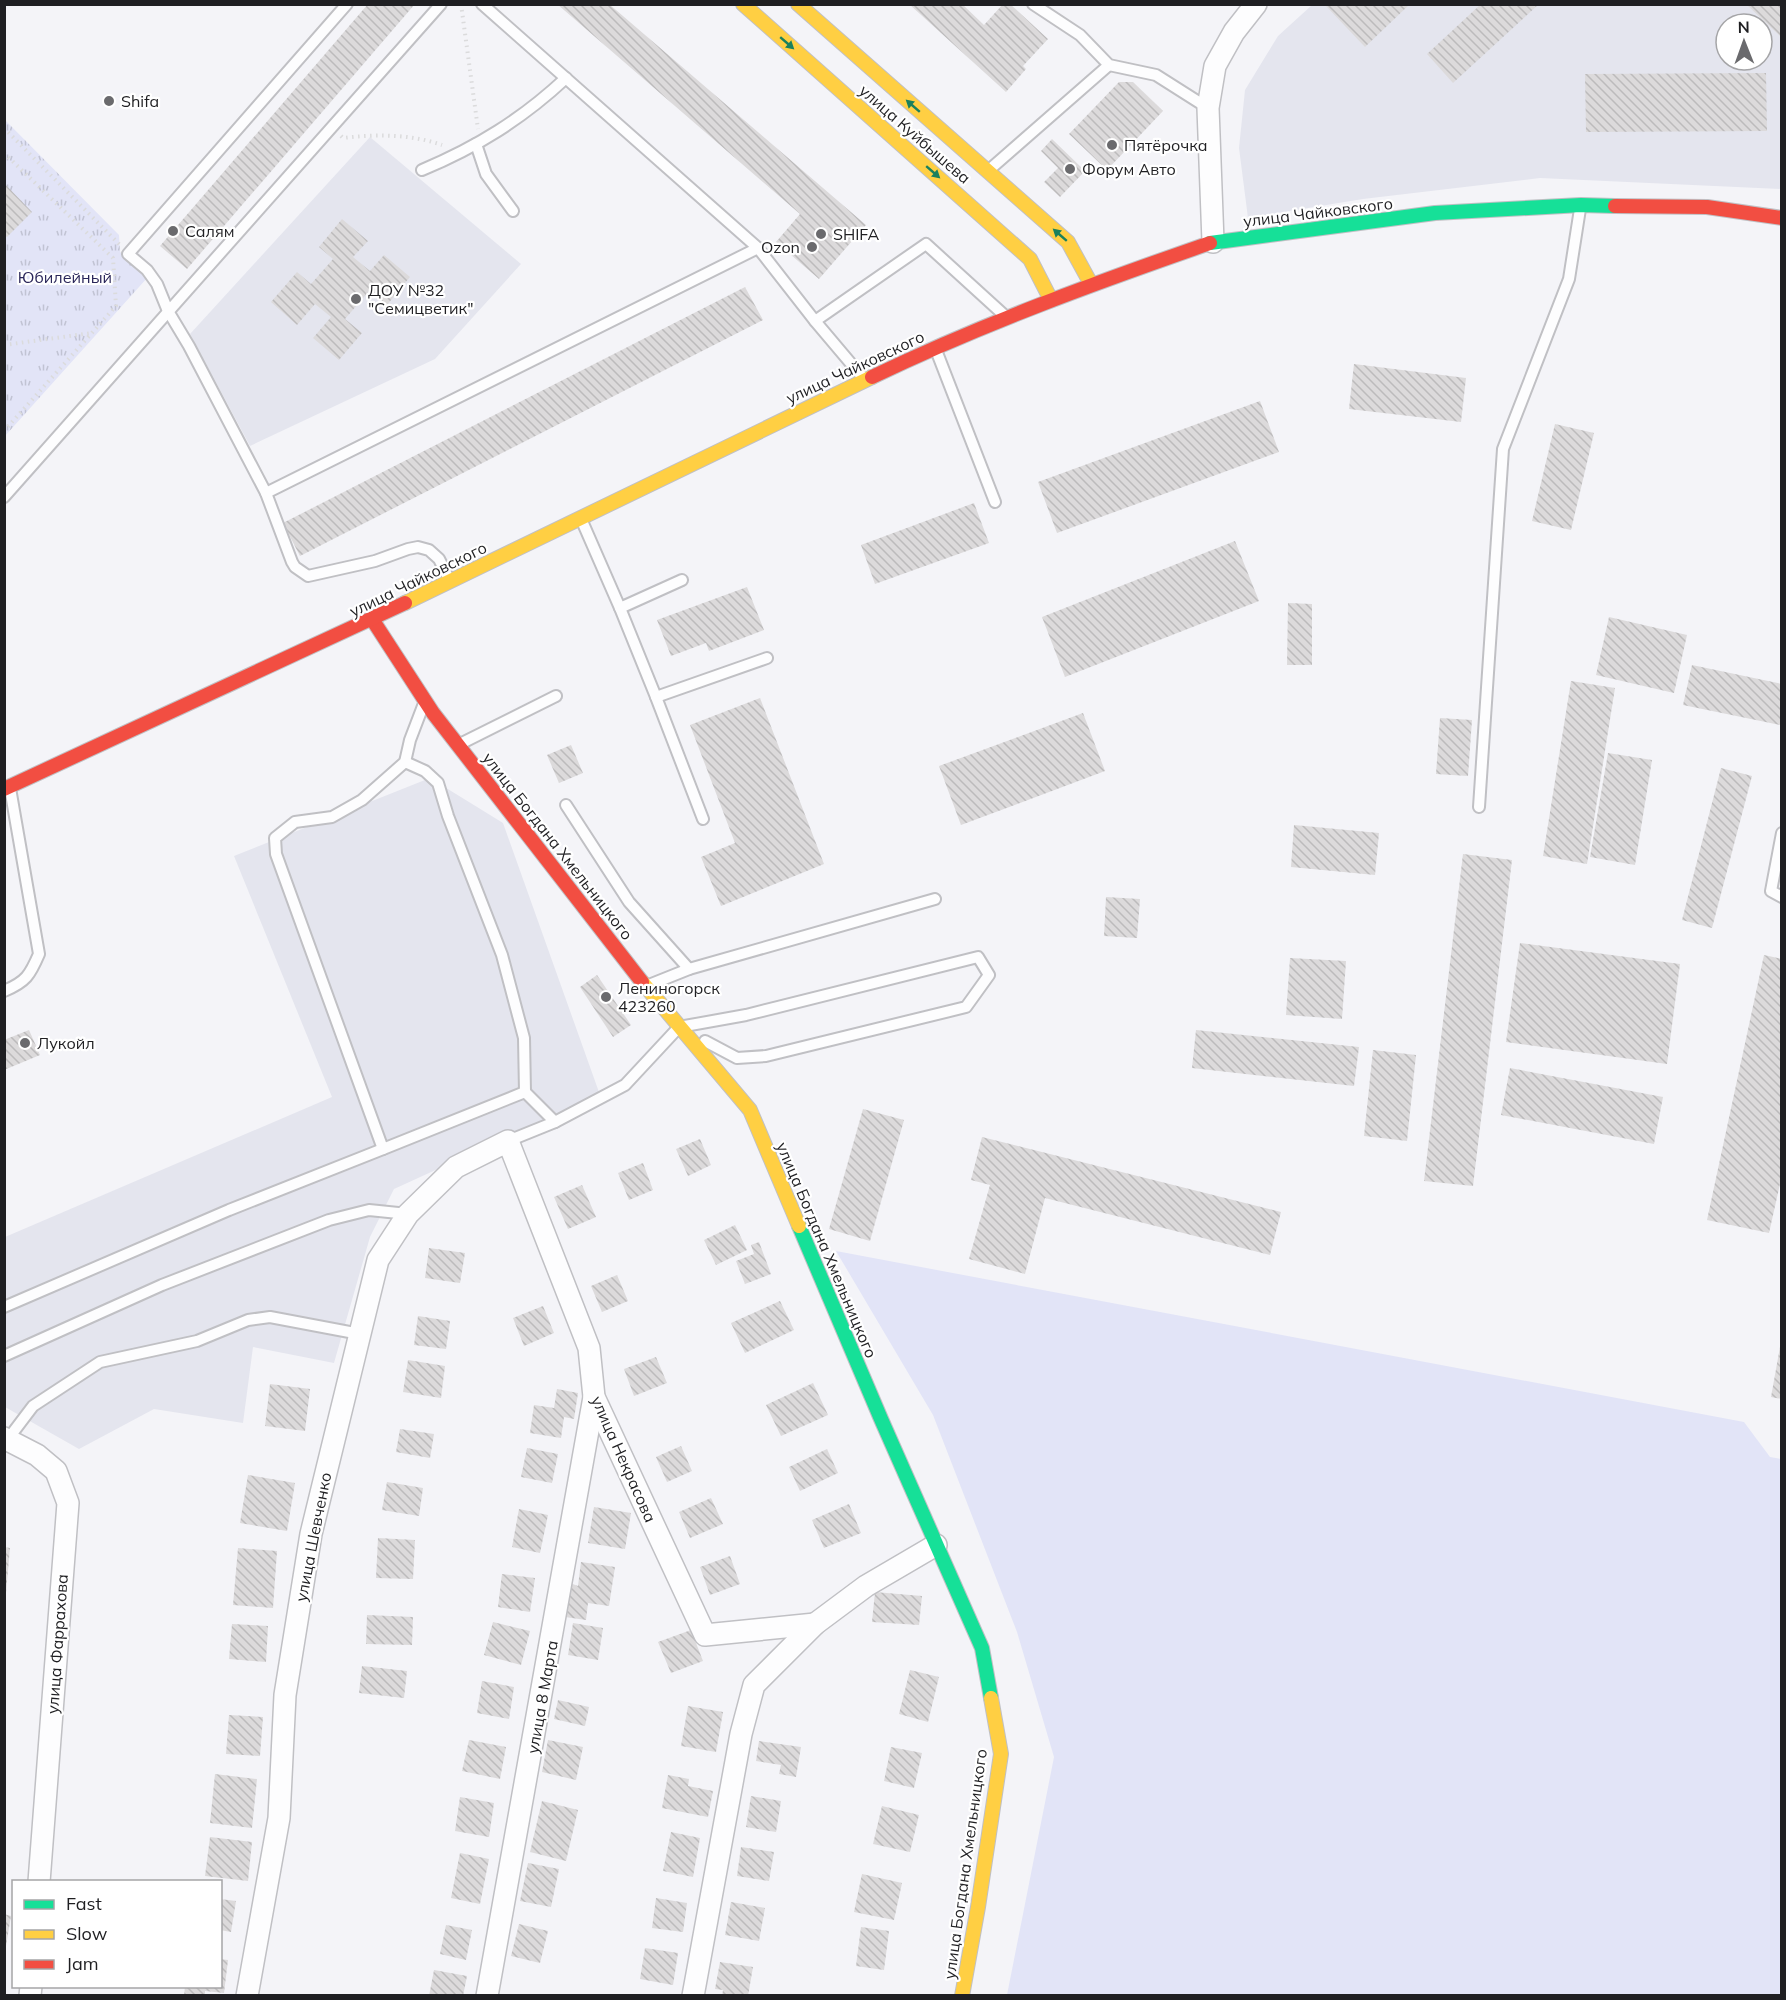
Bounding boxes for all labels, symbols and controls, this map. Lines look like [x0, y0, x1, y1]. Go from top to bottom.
north arrow [1714, 12, 1774, 72]
text: N [1738, 17, 1750, 37]
one-way arrow [779, 36, 794, 49]
street label: улица Куйбышева [855, 80, 975, 188]
place label: Shifa [121, 91, 159, 111]
marker: Shifa [102, 94, 116, 108]
one-way arrow [905, 100, 921, 113]
place label: Пятёрочка [1124, 135, 1208, 155]
marker: Пятёрочка [1105, 138, 1119, 152]
place label: Форум Авто [1082, 159, 1176, 179]
marker: Форум Авто [1063, 162, 1077, 176]
one-way arrow [925, 165, 940, 178]
street label: улица Чайковского [1242, 193, 1394, 231]
place label: Салям [185, 221, 235, 241]
marker: Салям [166, 224, 180, 238]
place label: SHIFA [833, 224, 879, 244]
marker: SHIFA [814, 227, 828, 241]
one-way arrow [1052, 228, 1067, 242]
place label: Ozon [761, 237, 800, 257]
marker: Ozon [805, 240, 819, 254]
park label: Юбилейный [18, 267, 112, 287]
place label: ДОУ №32 "Семицветик" [368, 280, 473, 318]
marker: ДОУ №32 "Семицветик" [349, 292, 363, 306]
street label: улица Чайковского [783, 326, 927, 408]
street label: улица Чайковского [346, 537, 490, 621]
street label: улица Богдана Хмельницкого [479, 748, 637, 944]
place label: Лениногорск 423260 [618, 978, 720, 1016]
marker: Лениногорск 423260 [599, 990, 613, 1004]
place label: Лукойл [37, 1033, 95, 1053]
marker: Лукойл [18, 1036, 32, 1050]
street label: улица Богдана Хмельницкого [772, 1139, 882, 1361]
street label: улица Некрасова [587, 1393, 661, 1525]
street label: улица Шевченко [291, 1471, 335, 1603]
street label: улица Фаррахова [42, 1573, 72, 1715]
street label: улица 8 Марта [522, 1639, 562, 1755]
street label: улица Богдана Хмельницкого [939, 1748, 991, 1980]
legend [12, 1880, 222, 1988]
text: Fast [66, 1892, 102, 1915]
text: Slow [66, 1922, 108, 1945]
text: Jam [66, 1952, 99, 1975]

